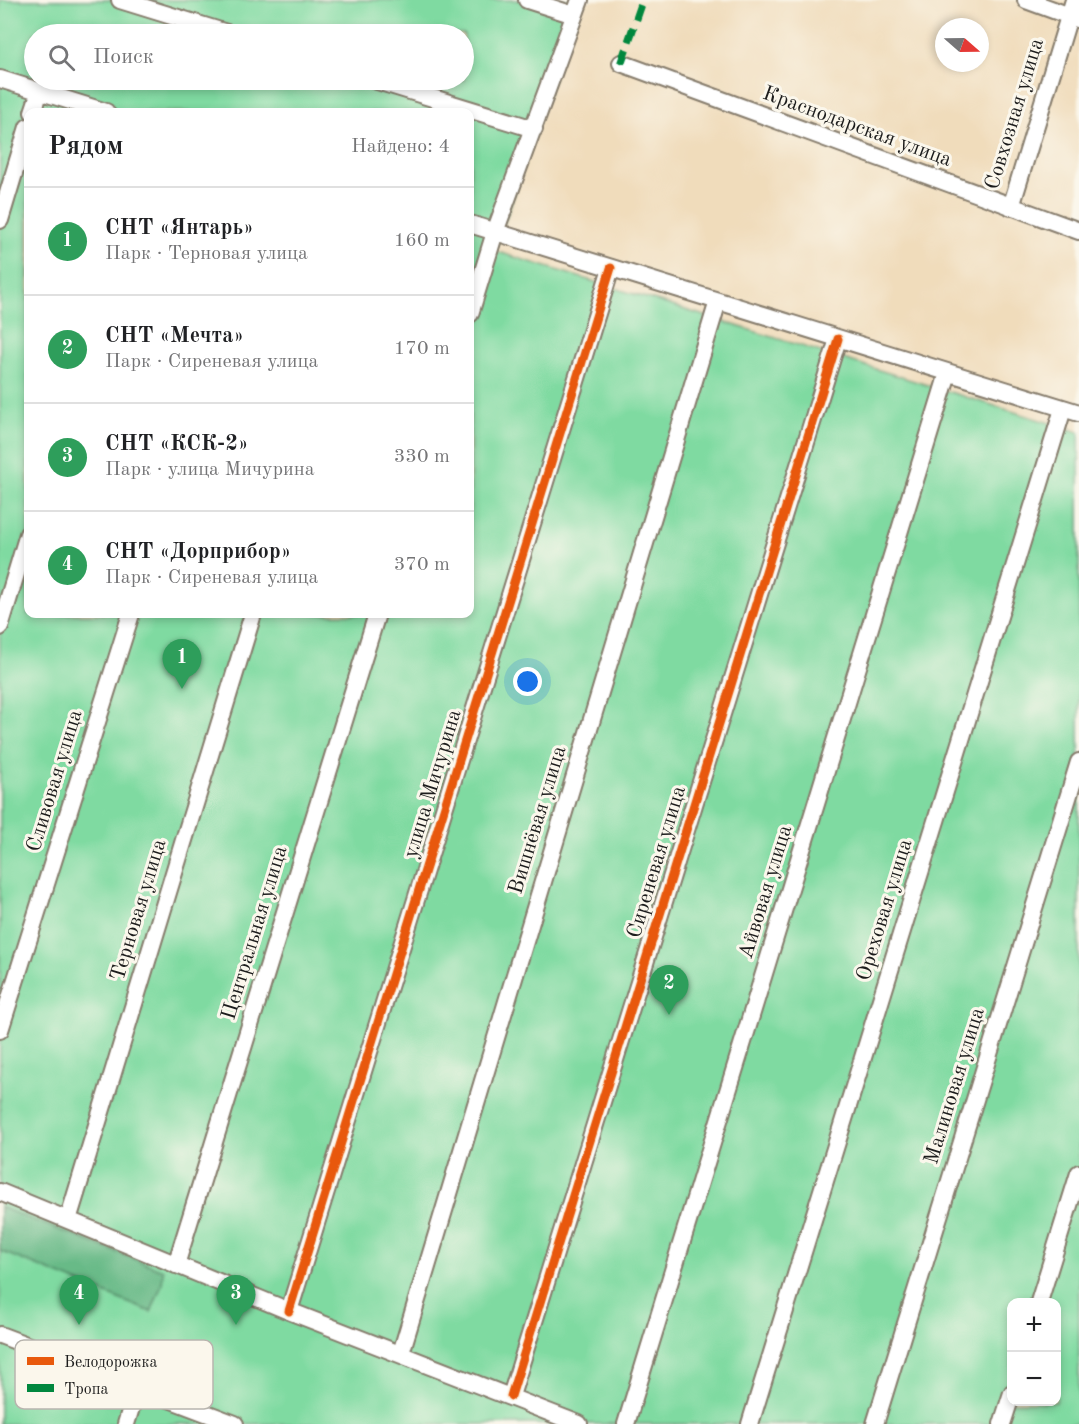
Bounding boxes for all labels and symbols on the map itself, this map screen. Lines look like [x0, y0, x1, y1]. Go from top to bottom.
north arrow [935, 18, 989, 72]
street label: Совхозная улица [982, 36, 1048, 192]
street label: Краснодарская улица [760, 83, 954, 171]
pin: 1 [162, 640, 201, 689]
your location [513, 667, 542, 696]
street label: Сливовая улица [23, 707, 87, 855]
street label: улица Мичурина [400, 707, 466, 861]
street label: Вишнёвая улица [505, 743, 571, 897]
street label: Сиреневая улица [624, 783, 690, 941]
street label: Айвовая улица [736, 823, 796, 961]
street label: Терновая улица [107, 837, 171, 983]
street label: Ореховая улица [853, 837, 917, 983]
street label: Центральная улица [219, 843, 291, 1023]
pin: 2 [650, 966, 688, 1015]
street label: Малиновая улица [921, 1005, 989, 1167]
pin: 4 [60, 1276, 98, 1325]
pin: 3 [216, 1276, 256, 1325]
legend [15, 1340, 213, 1409]
text: Велодорожка [64, 1355, 157, 1371]
text: Тропа [64, 1382, 108, 1398]

